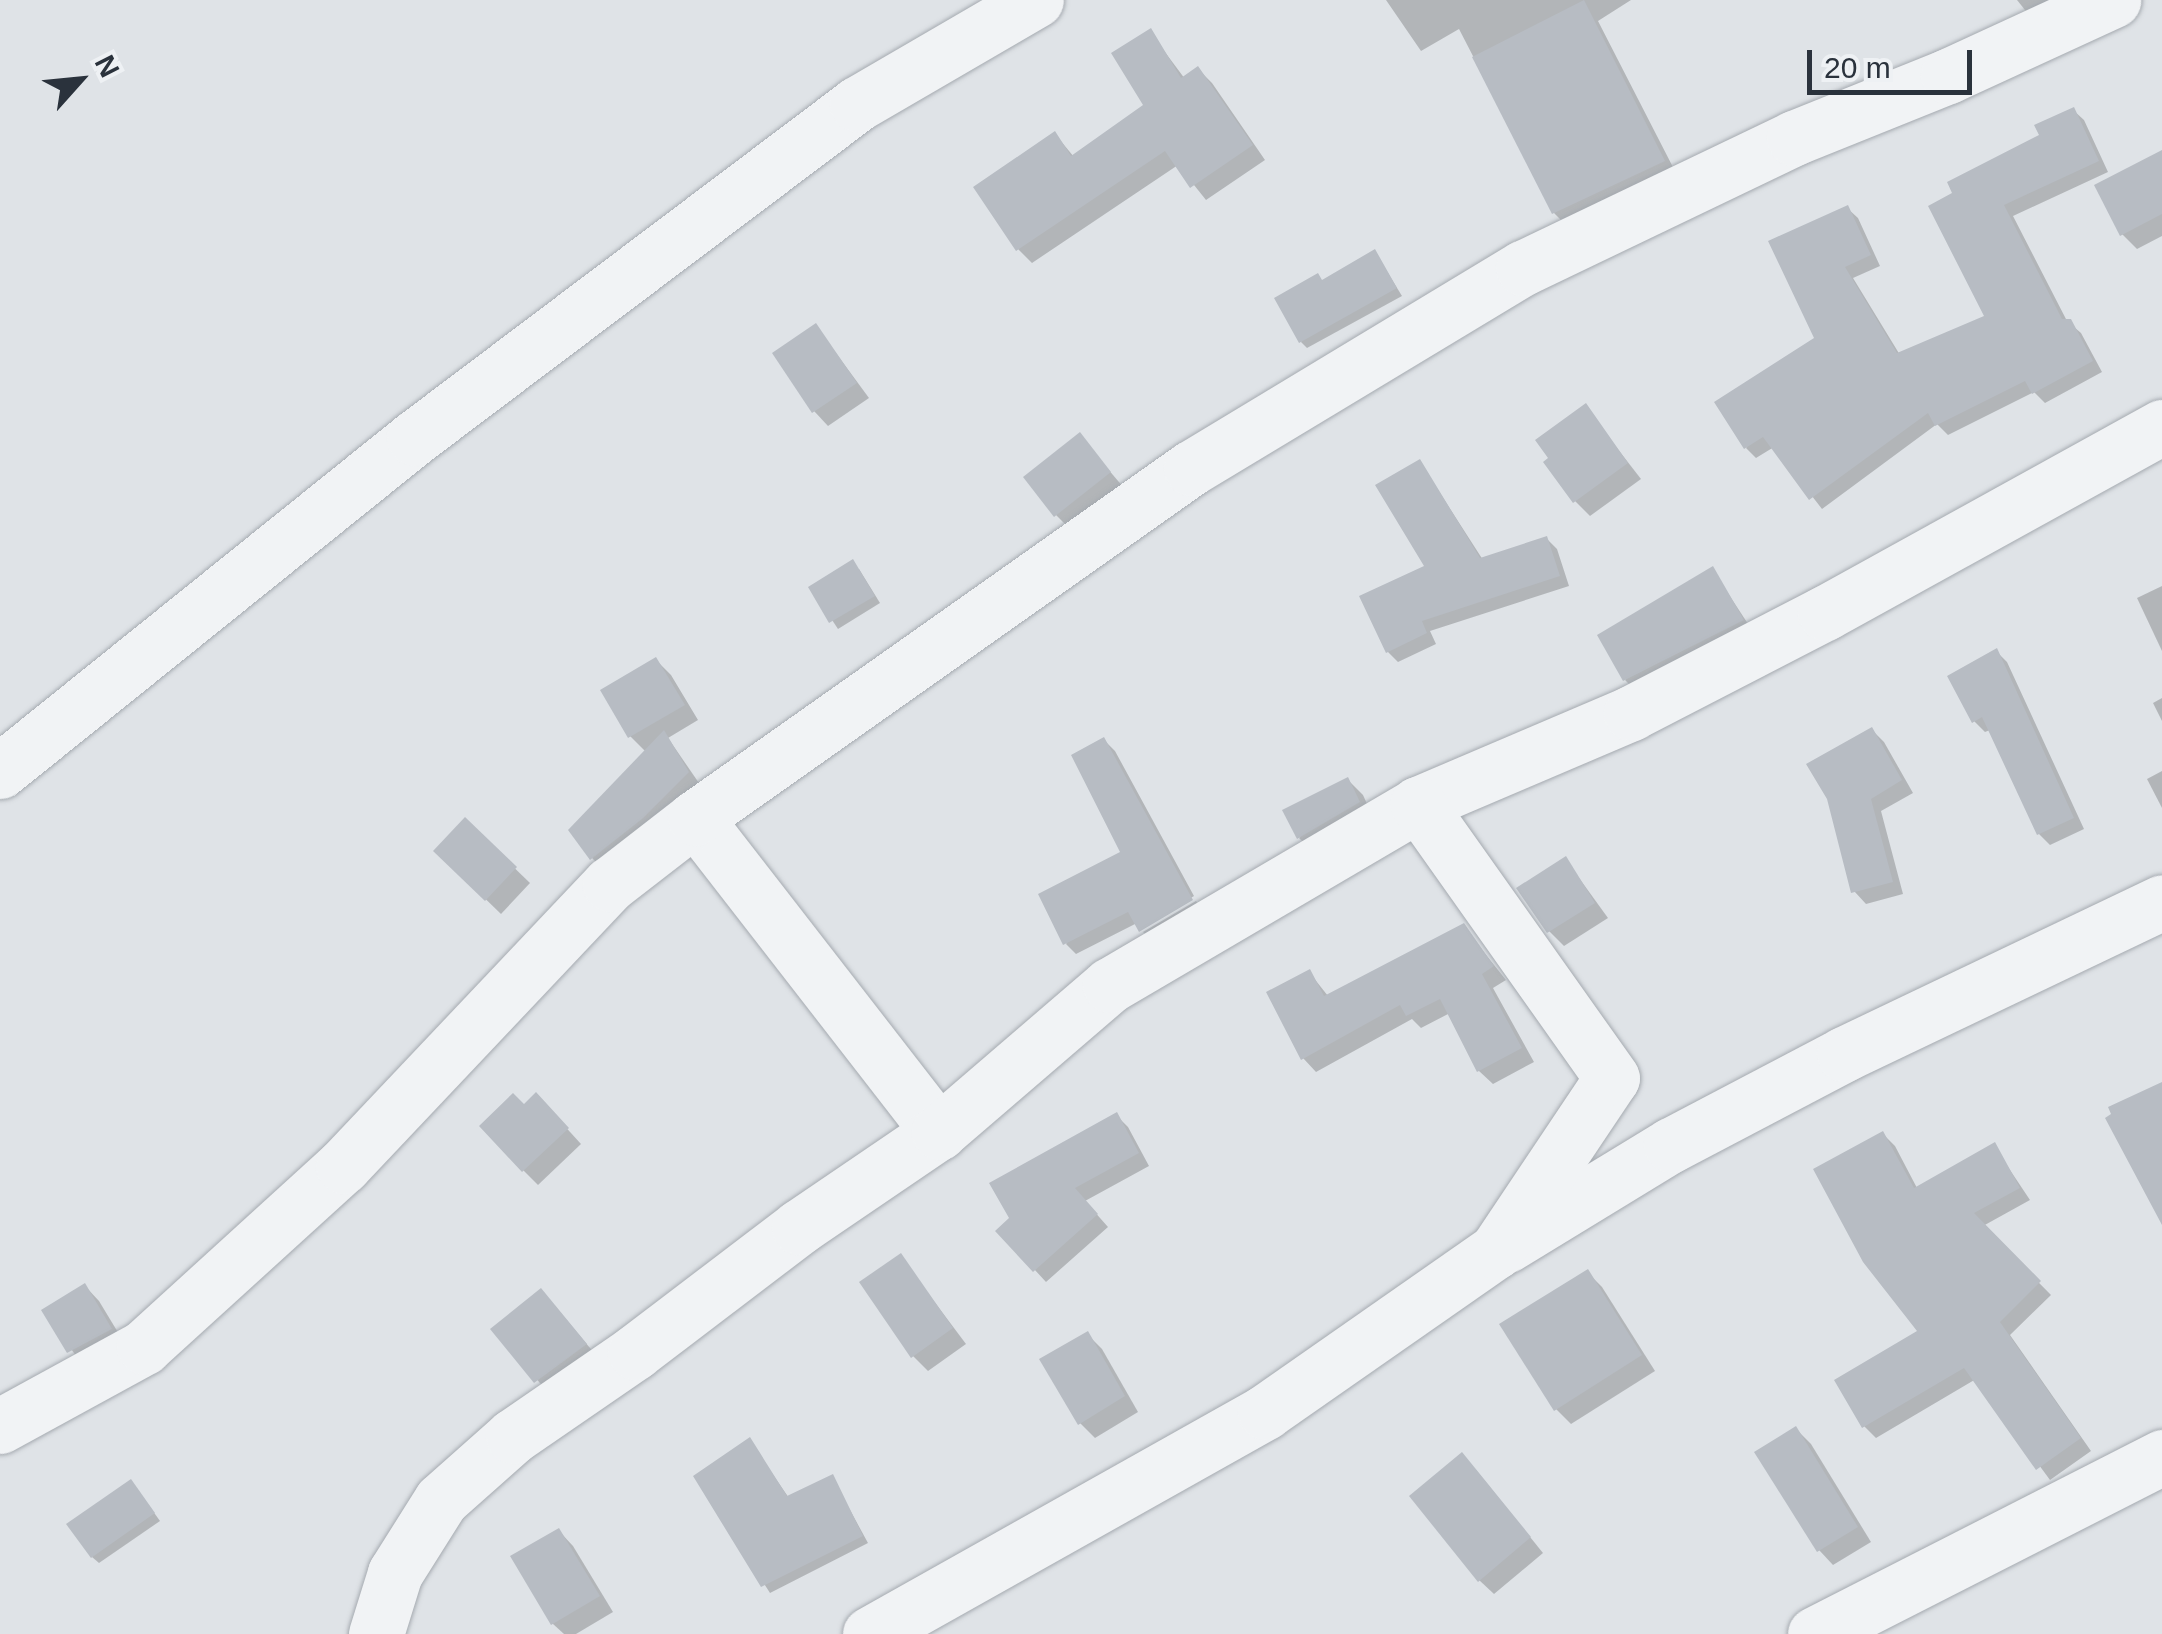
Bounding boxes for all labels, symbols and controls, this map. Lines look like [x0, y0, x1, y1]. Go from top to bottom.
north arrow [30, 30, 130, 130]
scale bar [1812, 30, 1977, 92]
text: N [89, 50, 126, 82]
text: 20 m [1824, 51, 1891, 84]

